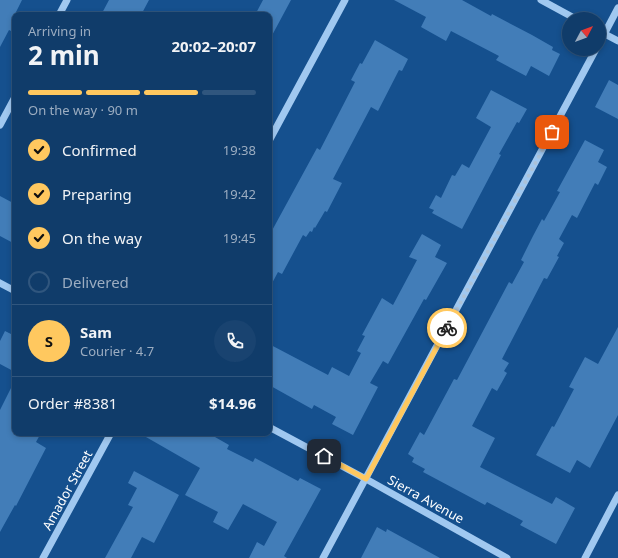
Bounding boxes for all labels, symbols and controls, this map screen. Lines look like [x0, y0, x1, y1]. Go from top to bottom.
north arrow [562, 12, 606, 56]
map controls [562, 12, 606, 56]
text: Arriving in [28, 22, 91, 40]
text: 20:02–20:07 [171, 36, 256, 56]
text: 2 min [28, 37, 100, 73]
text: On the way · 90 m [28, 101, 138, 119]
pin [535, 115, 569, 149]
icon: bag [541, 121, 563, 143]
icon: check [28, 139, 50, 161]
text: Confirmed [62, 140, 137, 160]
text: 19:38 [223, 141, 256, 159]
icon: check [28, 183, 50, 205]
text: Preparing [62, 184, 132, 204]
text: 19:42 [223, 185, 256, 203]
icon: check [28, 227, 50, 249]
text: On the way [62, 228, 142, 248]
text: 19:45 [223, 229, 256, 247]
text: Delivered [62, 272, 129, 292]
courier [427, 308, 467, 348]
icon: bike [436, 317, 458, 339]
button: phone [214, 320, 256, 362]
text: Sam [80, 322, 112, 342]
text: S [45, 331, 53, 351]
text: Courier · 4.7 [80, 342, 154, 360]
text: Order #8381 [28, 393, 117, 413]
text: $14.96 [209, 393, 256, 413]
pin [307, 439, 341, 473]
icon: home [313, 445, 335, 467]
street label: Amador Street [38, 447, 97, 533]
street label: Sierra Avenue [385, 471, 467, 527]

